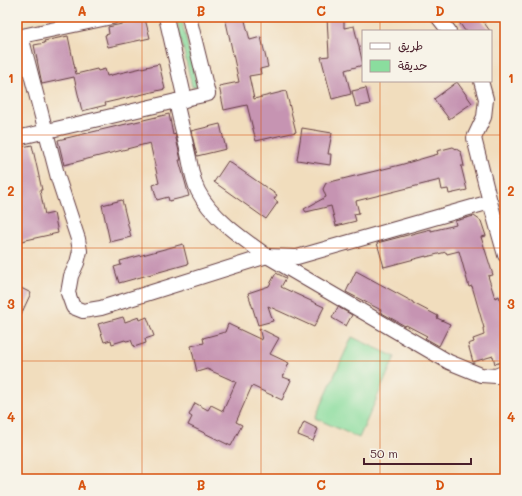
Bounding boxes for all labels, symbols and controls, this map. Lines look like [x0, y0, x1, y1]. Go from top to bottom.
text: A [77, 2, 87, 19]
text: B [197, 2, 206, 19]
text: C [316, 2, 326, 19]
text: D [435, 2, 445, 19]
legend [362, 30, 492, 82]
text: طريق [398, 37, 423, 53]
text: حديقة [398, 57, 427, 73]
text: 1 [8, 69, 14, 86]
text: 1 [508, 69, 514, 86]
text: 2 [7, 182, 15, 199]
text: 2 [507, 182, 515, 199]
text: 3 [7, 295, 15, 312]
text: 3 [507, 295, 515, 312]
text: 4 [7, 408, 15, 425]
text: 4 [507, 408, 515, 425]
scale bar [364, 440, 471, 466]
text: 50 m [370, 445, 398, 461]
text: A [77, 476, 87, 493]
text: B [197, 476, 206, 493]
text: C [316, 476, 326, 493]
text: D [435, 476, 445, 493]

